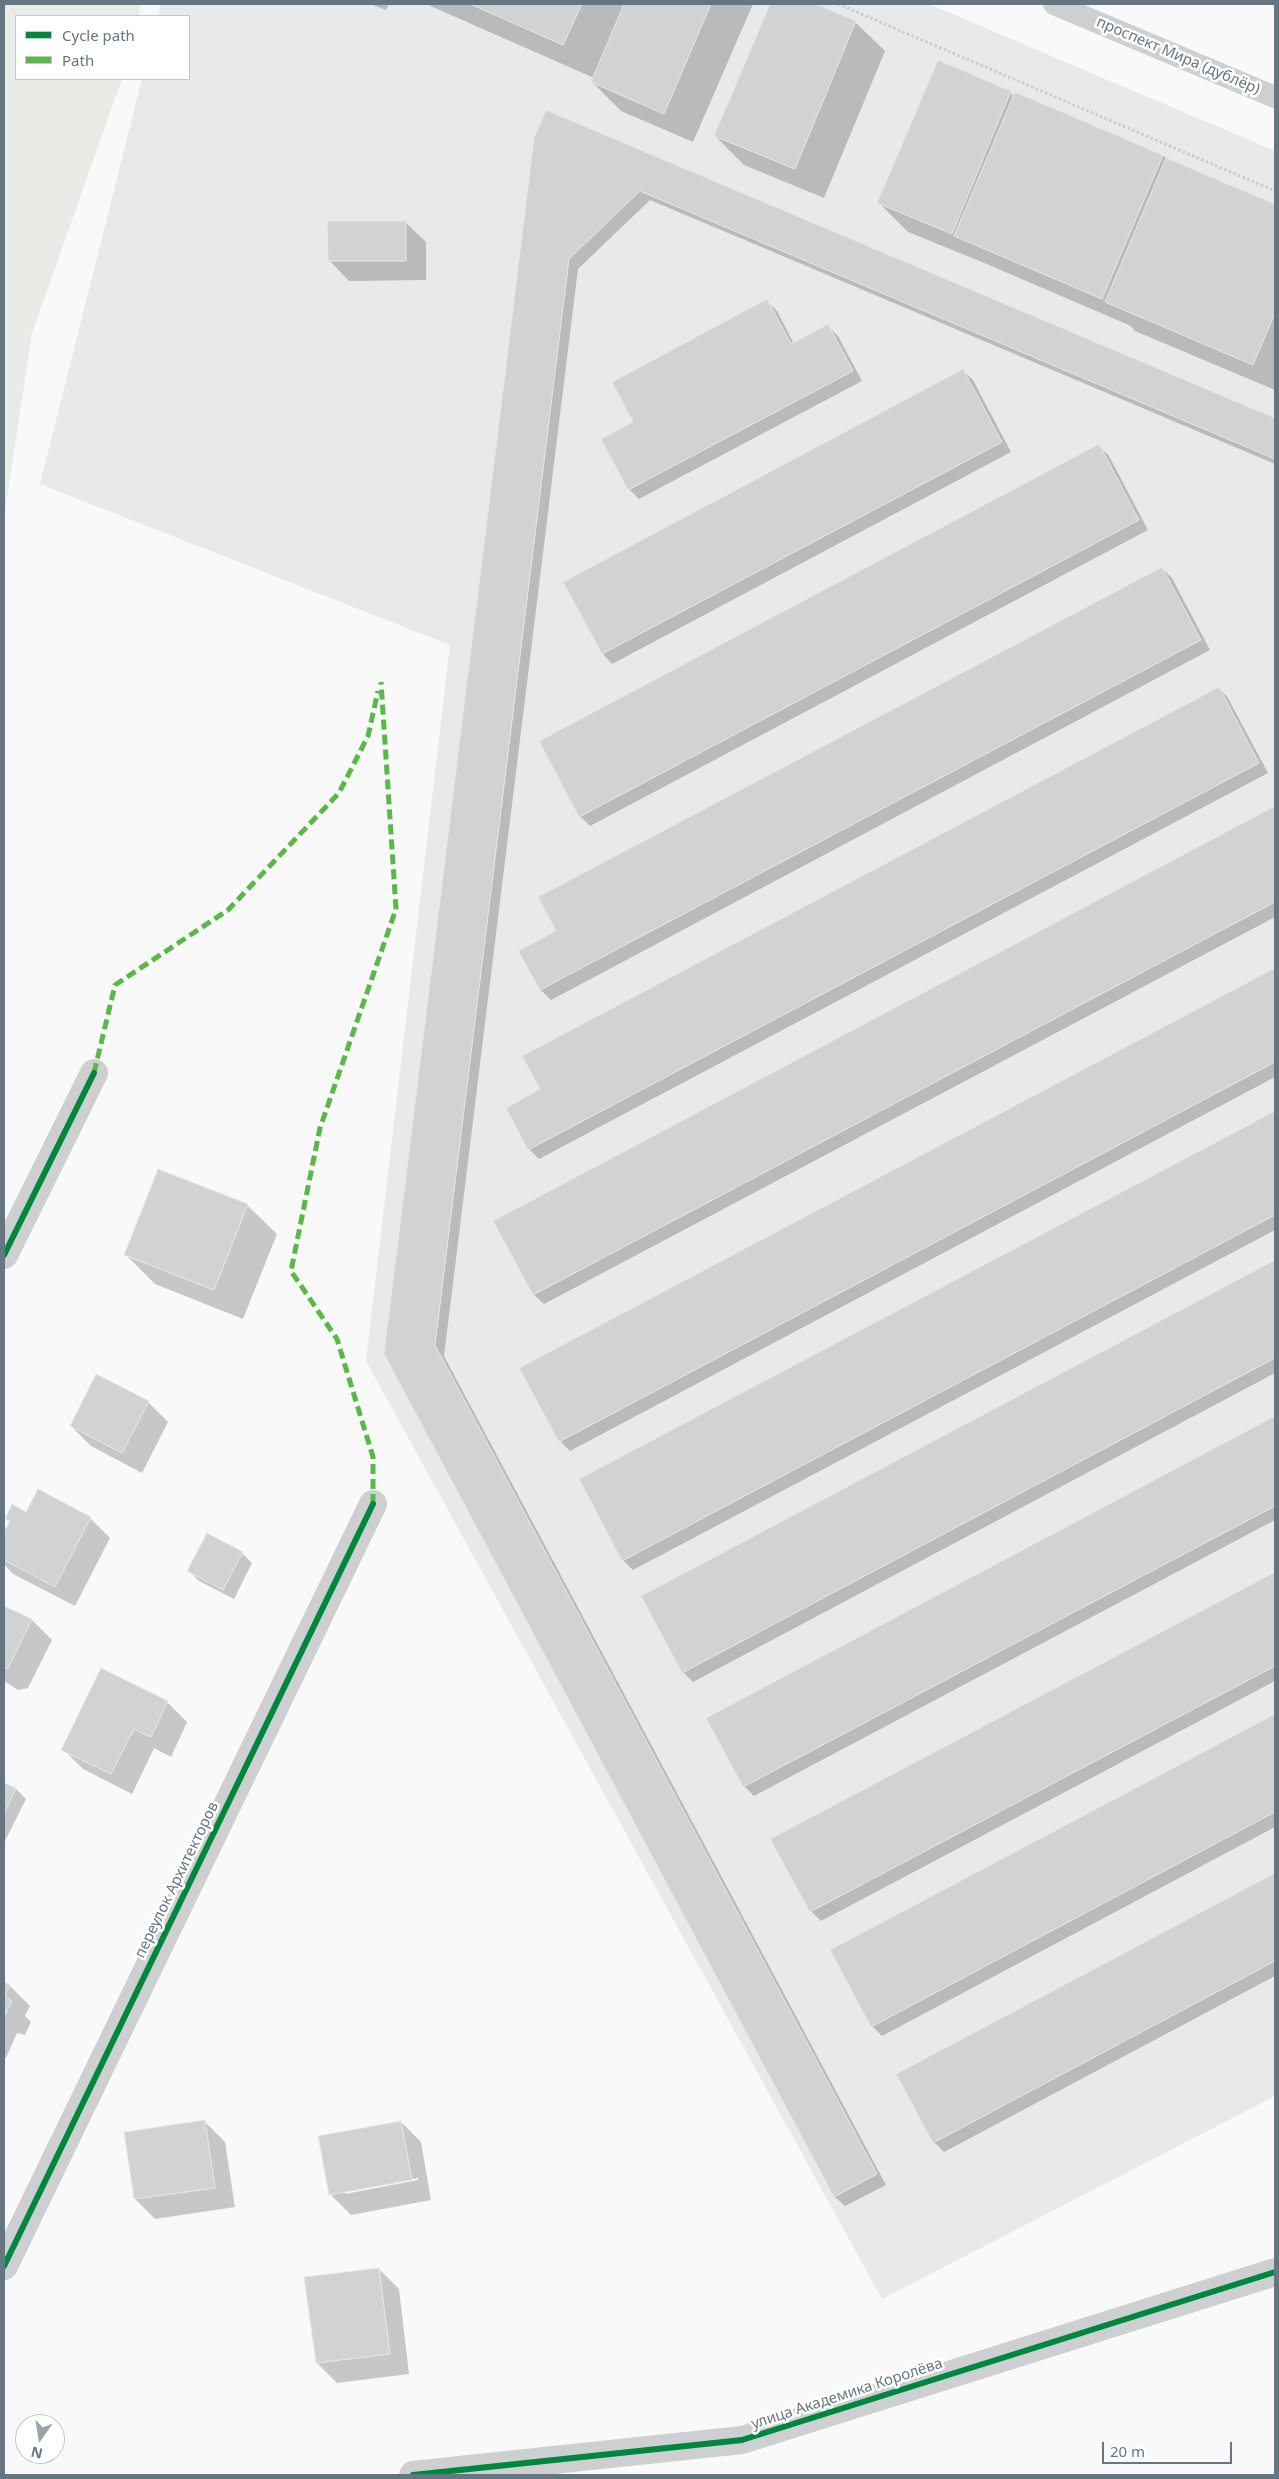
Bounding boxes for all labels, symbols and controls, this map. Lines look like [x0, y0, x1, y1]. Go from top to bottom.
street label: проспект Мира (дублёр) [1094, 13, 1262, 99]
legend [15, 15, 190, 80]
text: Cycle path [62, 25, 135, 45]
text: Path [62, 50, 94, 70]
street label: переулок Архитекторов [131, 1799, 223, 1961]
street label: улица Академика Королёва [749, 2355, 945, 2433]
north arrow [15, 2414, 65, 2464]
scale bar [1104, 2432, 1234, 2464]
text: 20 m [1110, 2441, 1145, 2461]
text: N [29, 2443, 44, 2464]

